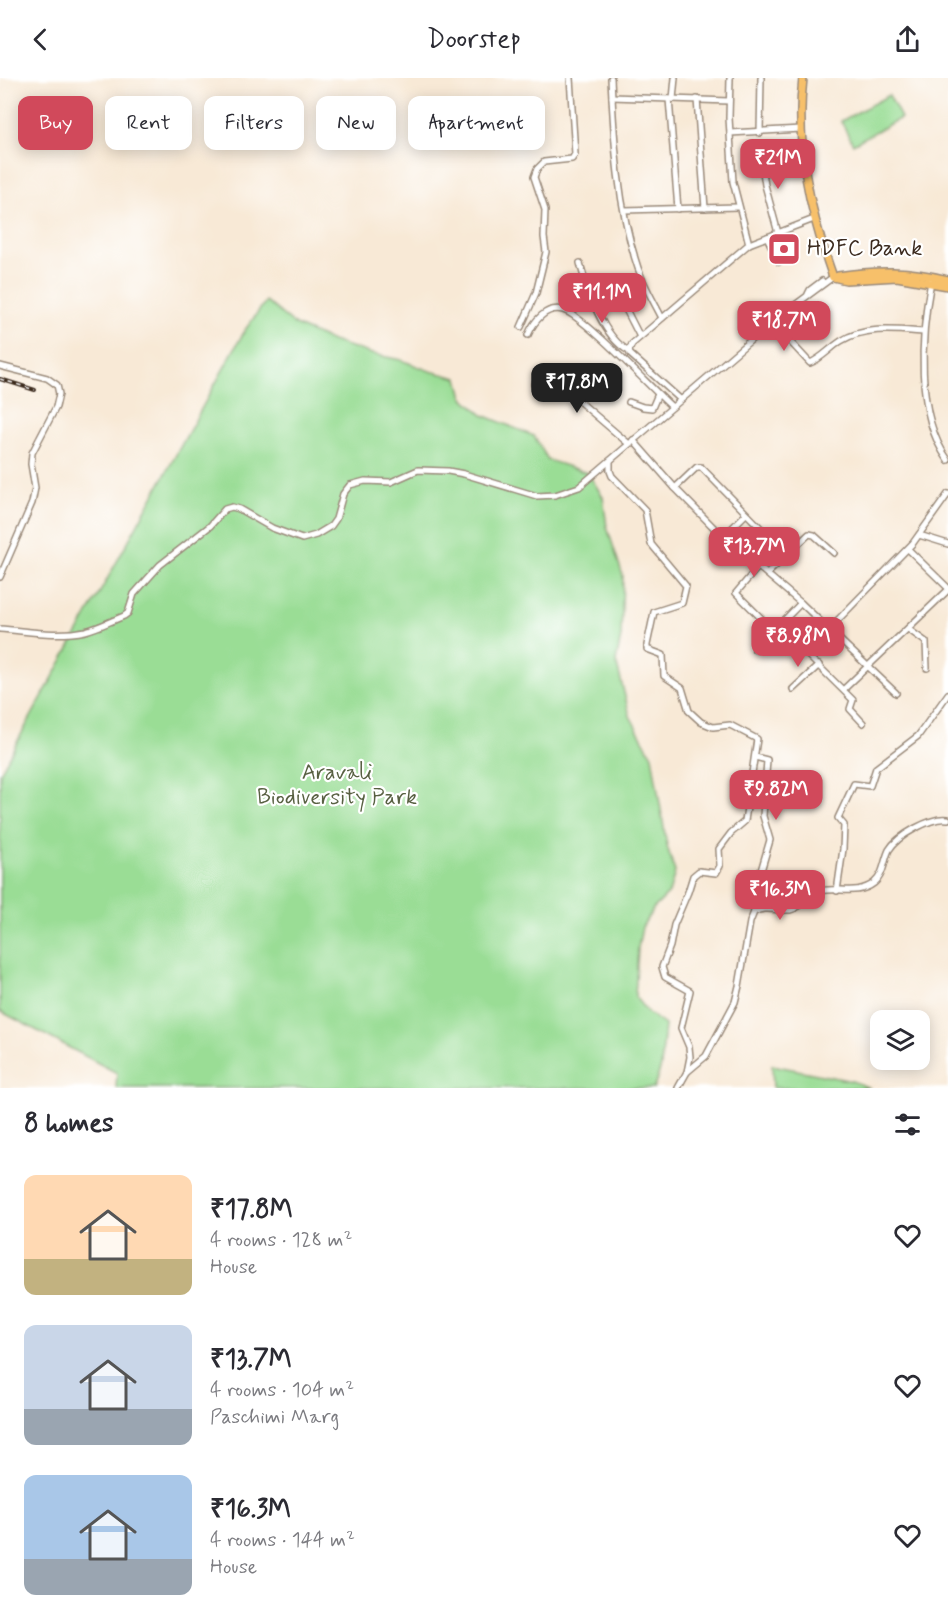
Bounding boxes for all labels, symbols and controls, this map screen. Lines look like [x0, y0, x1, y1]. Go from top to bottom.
text: Doorstep [427, 22, 521, 57]
icon: back [24, 23, 57, 56]
icon: share [891, 23, 924, 56]
chip: Buy [18, 96, 93, 150]
chip: Rent [105, 96, 192, 150]
chip: Filters [204, 96, 304, 150]
chip: New [316, 96, 396, 150]
chip: Apartment [408, 96, 545, 150]
pin: ₹21M [742, 139, 814, 190]
text: ₹21M [754, 145, 802, 172]
bank icon: HDFC Bank [766, 231, 802, 267]
place label: HDFC Bank [807, 235, 922, 263]
pin: ₹11.1M [553, 273, 651, 324]
text: ₹11.1M [572, 279, 632, 306]
pin: ₹18.7M [735, 301, 833, 352]
text: ₹18.7M [751, 307, 817, 334]
pin: ₹17.8M [528, 363, 626, 414]
text: ₹17.8M [545, 369, 609, 396]
pin: ₹13.7M [705, 527, 803, 578]
text: ₹13.7M [723, 533, 785, 560]
pin: ₹8.98M [749, 617, 847, 668]
text: ₹8.98M [765, 623, 831, 650]
park label: Aravali Biodiversity Park [257, 759, 417, 812]
pin: ₹9.82M [727, 770, 825, 821]
text: ₹9.82M [744, 776, 808, 803]
pin: ₹16.3M [731, 870, 829, 921]
text: ₹16.3M [749, 876, 811, 903]
map controls [870, 1010, 930, 1070]
button: layers [870, 1010, 930, 1070]
text: 8 homes [24, 1107, 114, 1141]
icon: filters [891, 1108, 924, 1141]
text: ₹17.8M [210, 1193, 292, 1227]
icon: home [72, 1199, 144, 1271]
icon: heart [891, 1219, 924, 1252]
text: 4 rooms · 128 m² [210, 1227, 352, 1254]
text: House [210, 1254, 257, 1281]
text: ₹13.7M [210, 1343, 291, 1377]
icon: home [72, 1349, 144, 1421]
icon: heart [891, 1369, 924, 1402]
text: 4 rooms · 104 m² [210, 1377, 354, 1404]
text: Paschimi Marg [210, 1404, 339, 1431]
text: ₹16.3M [210, 1493, 291, 1527]
icon: home [72, 1499, 144, 1571]
icon: heart [891, 1519, 924, 1552]
text: 4 rooms · 144 m² [210, 1527, 355, 1554]
text: House [210, 1554, 257, 1581]

